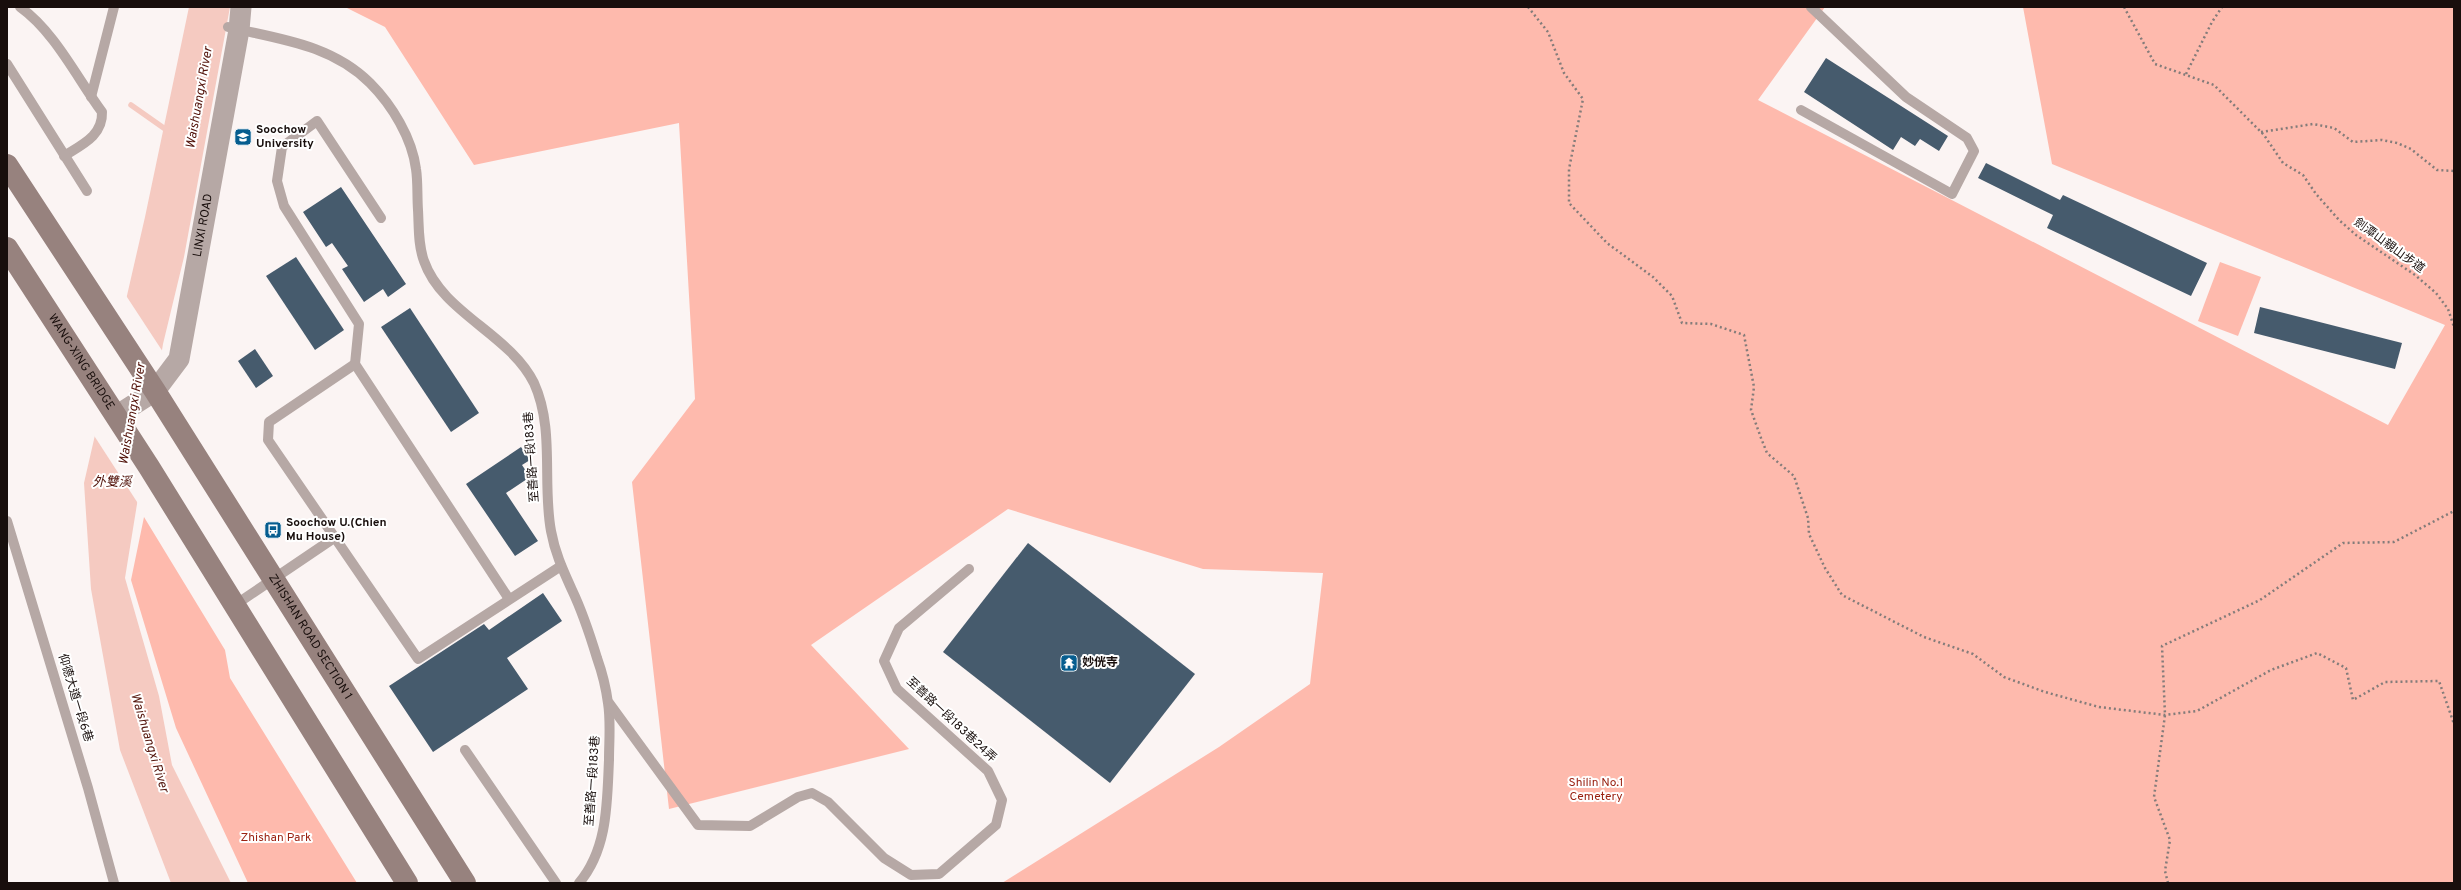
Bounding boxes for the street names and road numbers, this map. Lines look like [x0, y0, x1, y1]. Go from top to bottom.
street label: LINXI ROAD [190, 193, 217, 259]
street label: 劍潭山親山步道 [2350, 215, 2428, 277]
street label: WANG-XING BRIDGE [44, 311, 118, 413]
street label: 至善路一段183巷 [521, 411, 543, 503]
street label: ZHISHAN ROAD SECTION 1 [264, 571, 356, 703]
street label: 仰德大道一段6巷 [54, 652, 96, 744]
street label: 至善路一段183巷24弄 [902, 674, 1000, 766]
street label: 至善路一段183巷 [582, 735, 604, 827]

